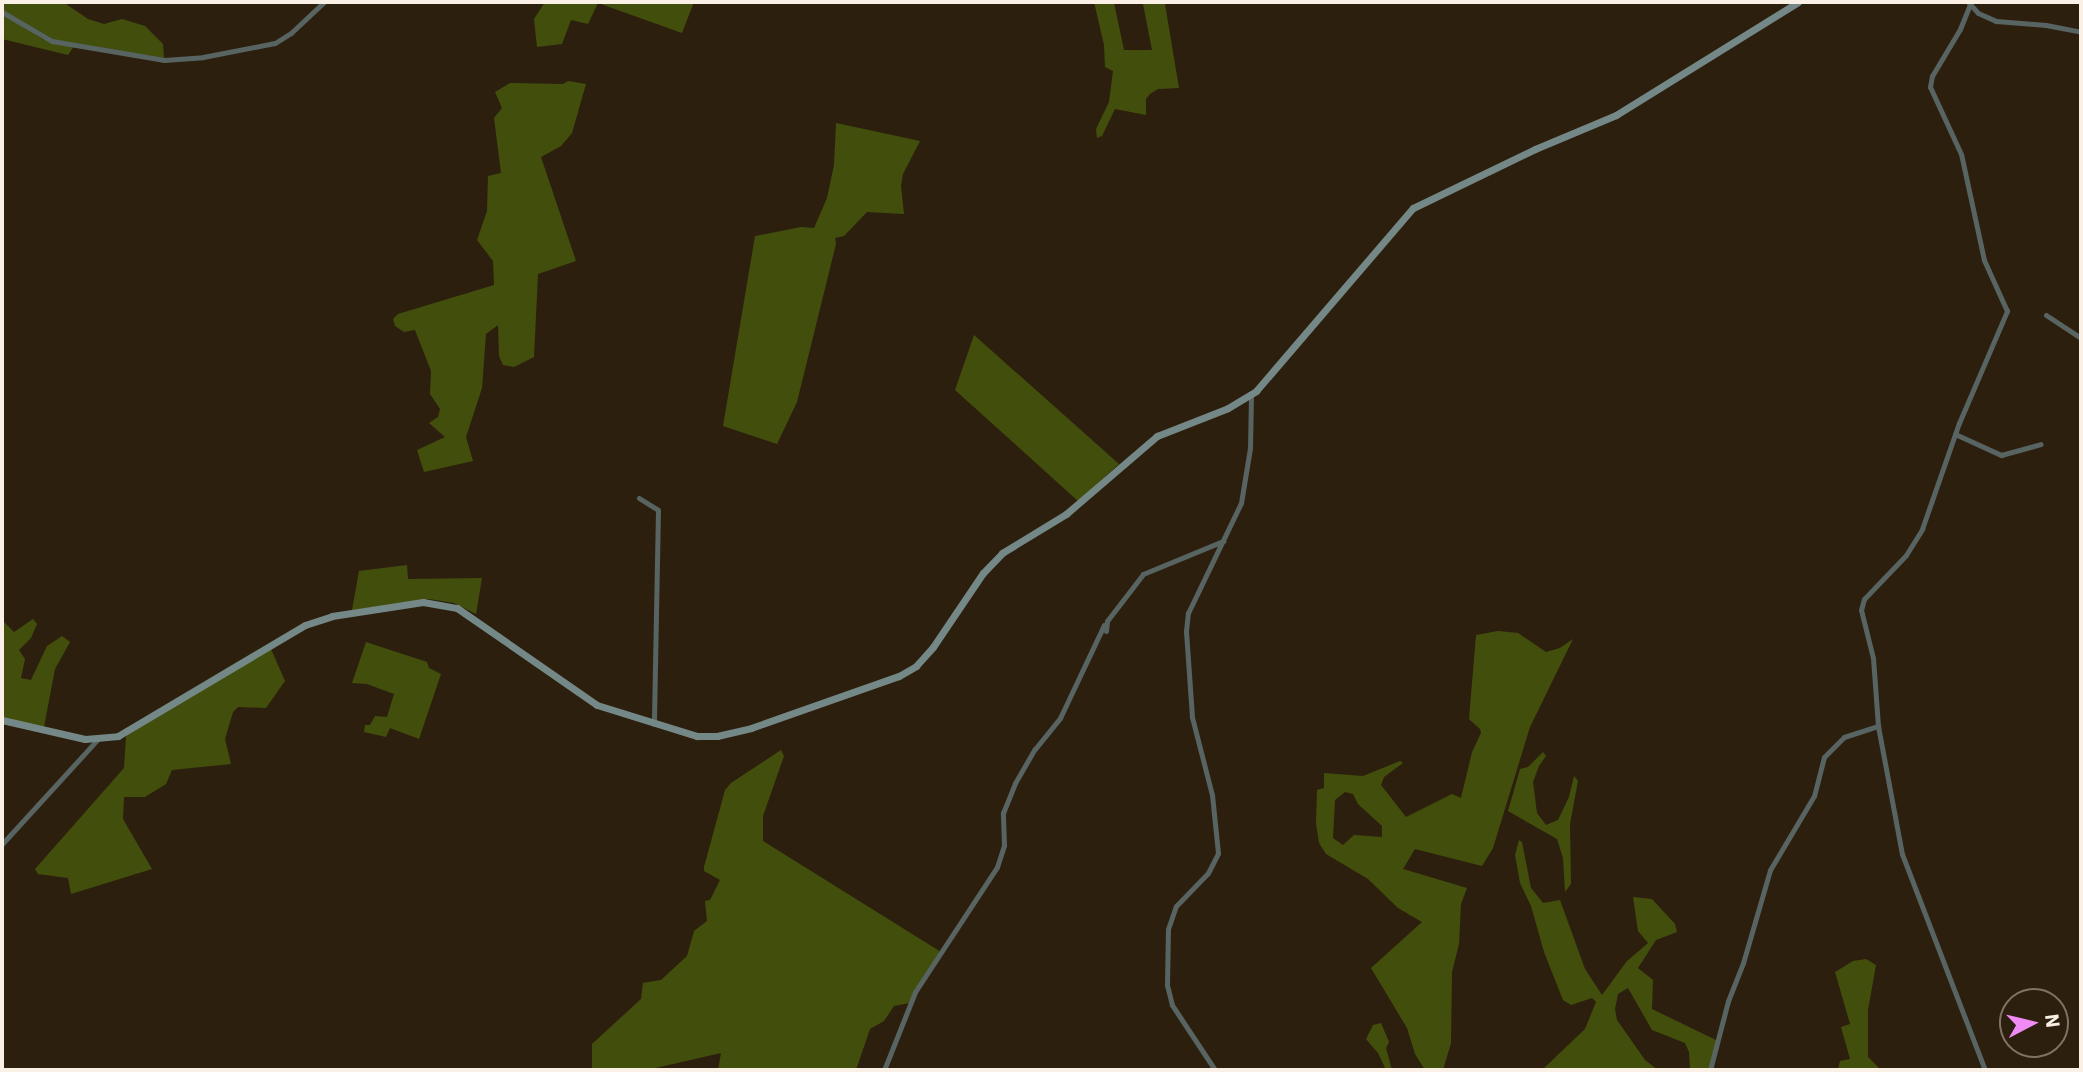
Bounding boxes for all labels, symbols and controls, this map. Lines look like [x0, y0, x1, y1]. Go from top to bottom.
north arrow [1999, 988, 2069, 1058]
text: N [2040, 1012, 2066, 1029]

